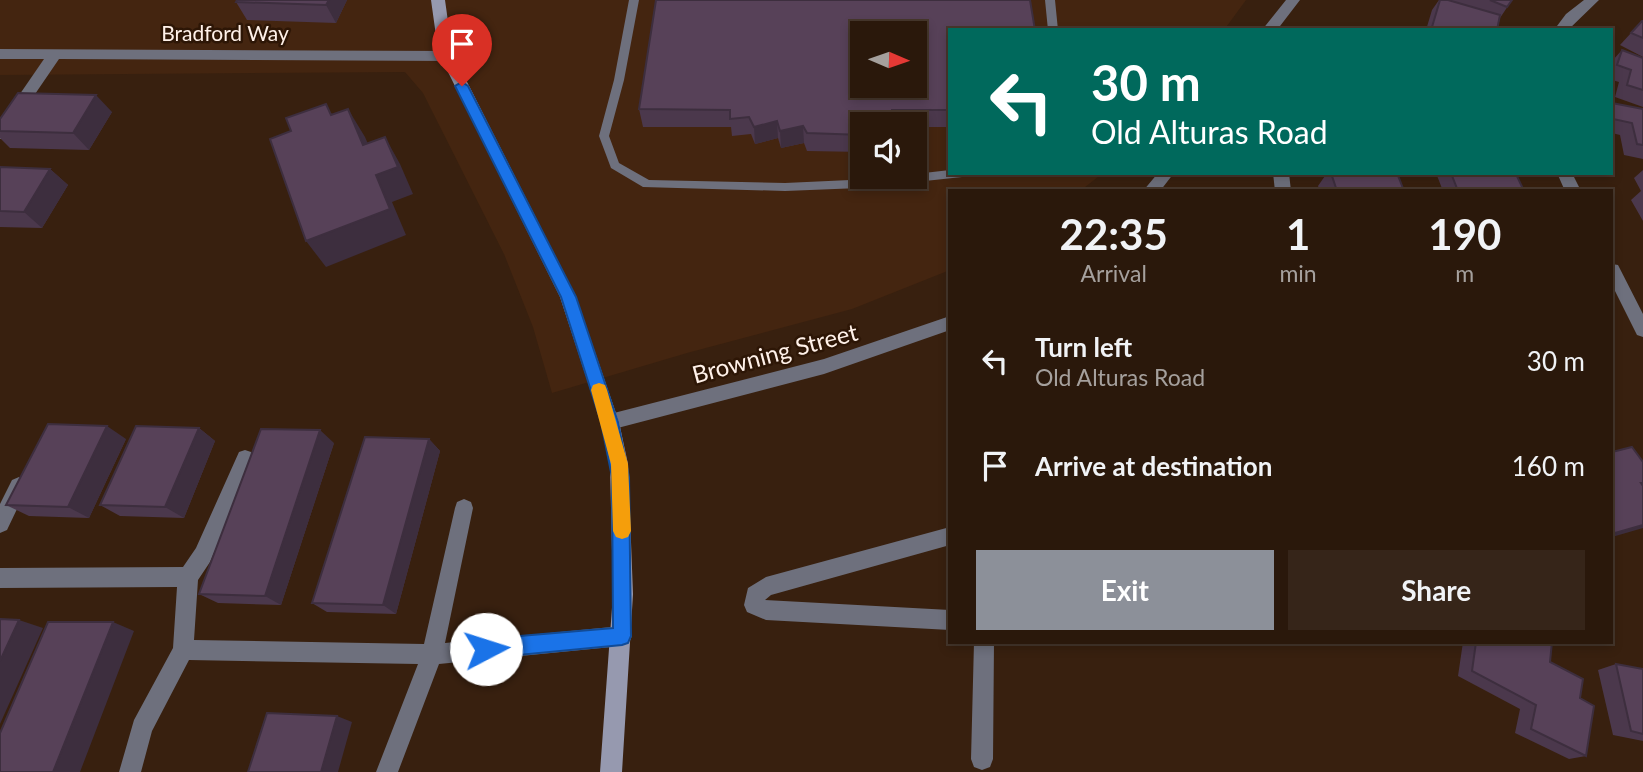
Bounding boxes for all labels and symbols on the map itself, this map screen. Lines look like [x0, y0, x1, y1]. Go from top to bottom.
pin [432, 14, 492, 86]
street label: Bradford Way [161, 20, 289, 45]
north arrow [850, 21, 928, 98]
street label: Browning Street [689, 316, 861, 389]
position arrow [449, 612, 523, 686]

